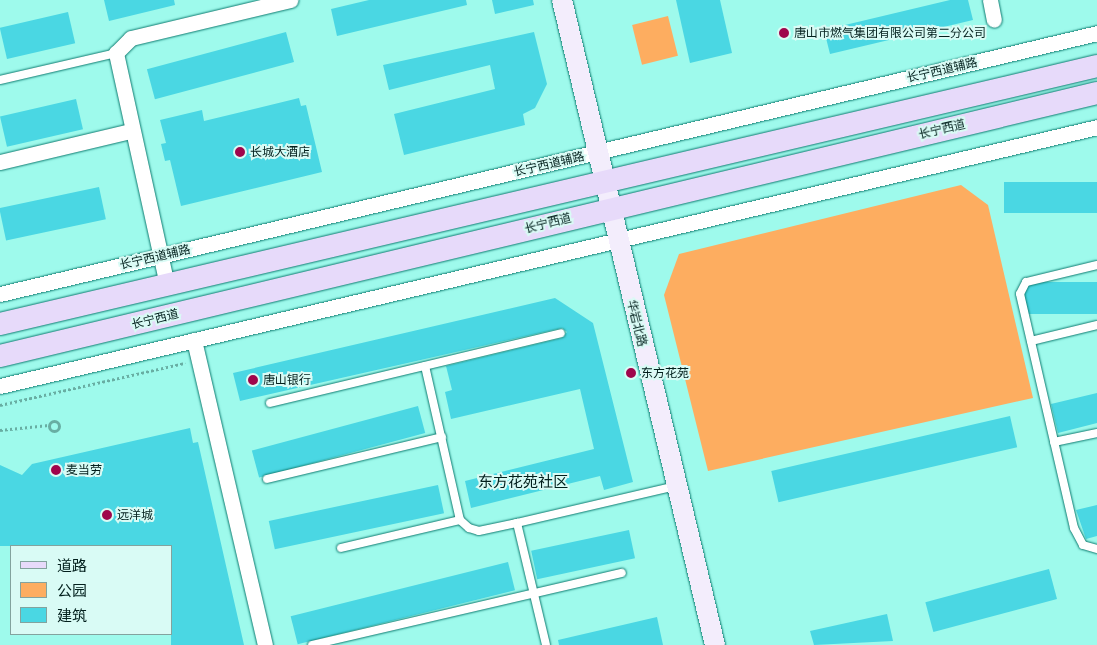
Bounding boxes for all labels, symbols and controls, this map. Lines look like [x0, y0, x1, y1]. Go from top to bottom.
place label: 唐山市燃气集团有限公司第二分公司 [794, 26, 986, 40]
marker: 唐山市燃气集团有限公司第二分公司 [778, 27, 790, 39]
street label: 长宁西道辅路 [905, 55, 979, 85]
street label: 长宁西道 [917, 117, 967, 141]
place label: 长城大酒店 [250, 145, 310, 159]
marker: 长城大酒店 [234, 146, 246, 158]
street label: 长宁西道辅路 [512, 149, 586, 179]
street label: 长宁西道 [523, 210, 573, 236]
street label: 长宁西道辅路 [118, 242, 192, 272]
street label: 华岩北路 [624, 298, 650, 348]
street label: 长宁西道 [130, 306, 180, 332]
place label: 东方花苑 [641, 366, 689, 380]
marker: 东方花苑 [625, 367, 637, 379]
place label: 唐山银行 [263, 373, 311, 387]
marker: 唐山银行 [247, 374, 259, 386]
place label: 麦当劳 [66, 463, 102, 477]
marker: 麦当劳 [50, 464, 62, 476]
district label: 东方花苑社区 [478, 473, 568, 491]
place label: 远洋城 [117, 508, 153, 522]
marker: 远洋城 [101, 509, 113, 521]
legend [10, 545, 172, 635]
text: 道路 [57, 555, 87, 576]
text: 公园 [57, 580, 87, 601]
text: 建筑 [57, 605, 87, 626]

